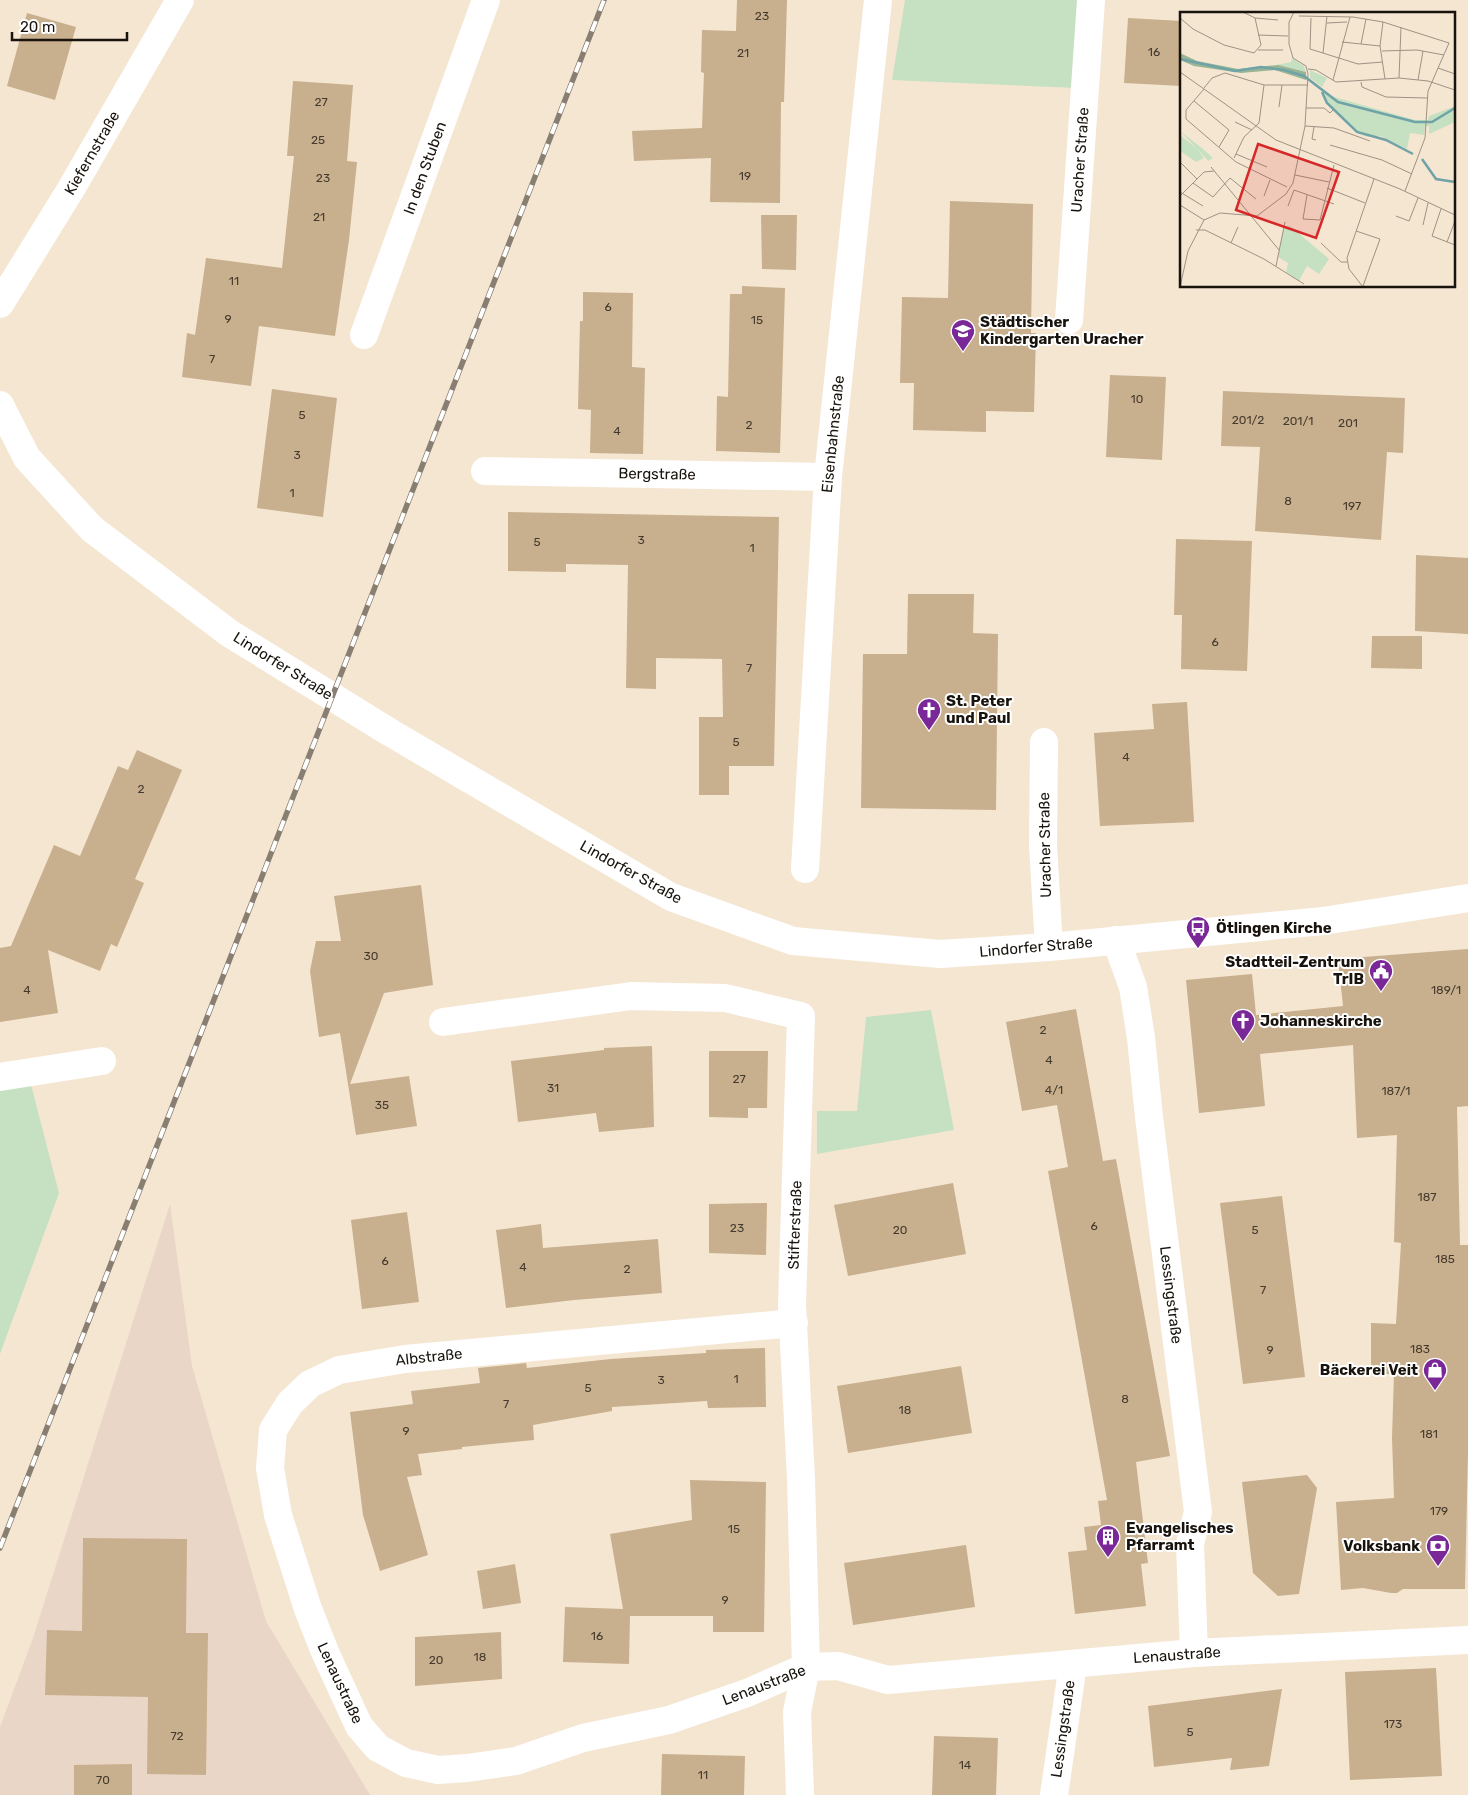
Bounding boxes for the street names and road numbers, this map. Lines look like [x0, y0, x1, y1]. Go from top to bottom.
street label: Uracher Straße [1067, 107, 1093, 213]
street label: Kiefernstraße [61, 108, 123, 198]
street label: In den Stuben [400, 119, 450, 217]
street label: Eisenbahnstraße [818, 374, 848, 494]
street label: Bergstraße [618, 464, 696, 484]
street label: Lindorfer Straße [230, 628, 336, 704]
street label: Uracher Straße [1035, 792, 1055, 898]
street label: Lindorfer Straße [577, 837, 685, 907]
street label: Lindorfer Straße [979, 933, 1093, 961]
street label: Stifterstraße [784, 1180, 806, 1270]
street label: Lessingstraße [1156, 1245, 1186, 1345]
street label: Albstraße [395, 1345, 463, 1369]
street label: Lenaustraße [313, 1639, 367, 1727]
street label: Lenaustraße [1133, 1643, 1221, 1667]
street label: Lenaustraße [720, 1661, 808, 1709]
street label: Lessingstraße [1047, 1679, 1079, 1779]

